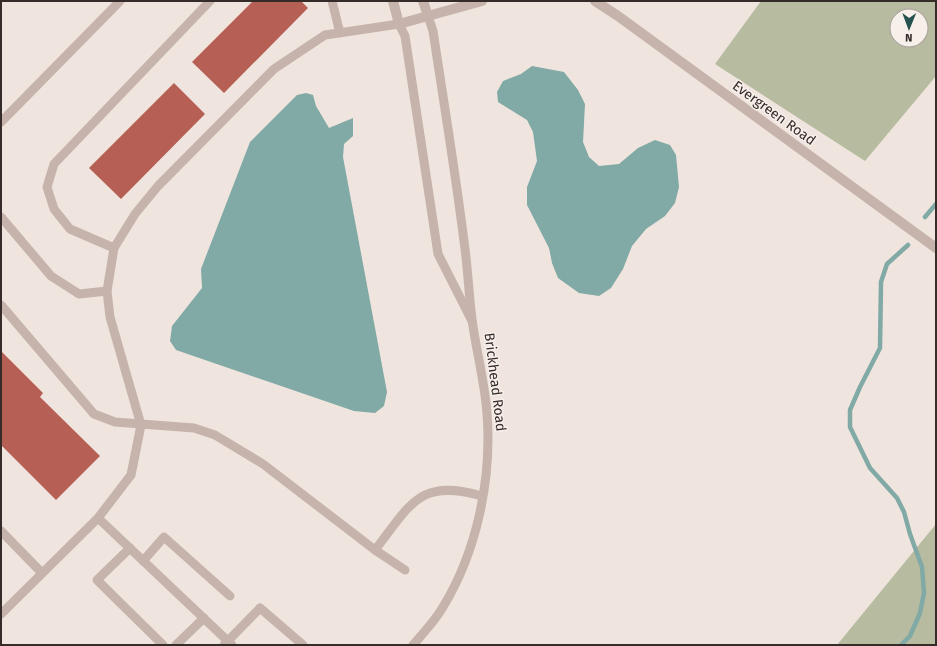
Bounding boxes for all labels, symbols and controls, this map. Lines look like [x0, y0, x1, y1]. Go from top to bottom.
north arrow [889, 8, 929, 48]
text: N [905, 31, 913, 44]
street label: Evergreen Road [729, 77, 819, 149]
street label: Brickhead Road [481, 332, 509, 432]

